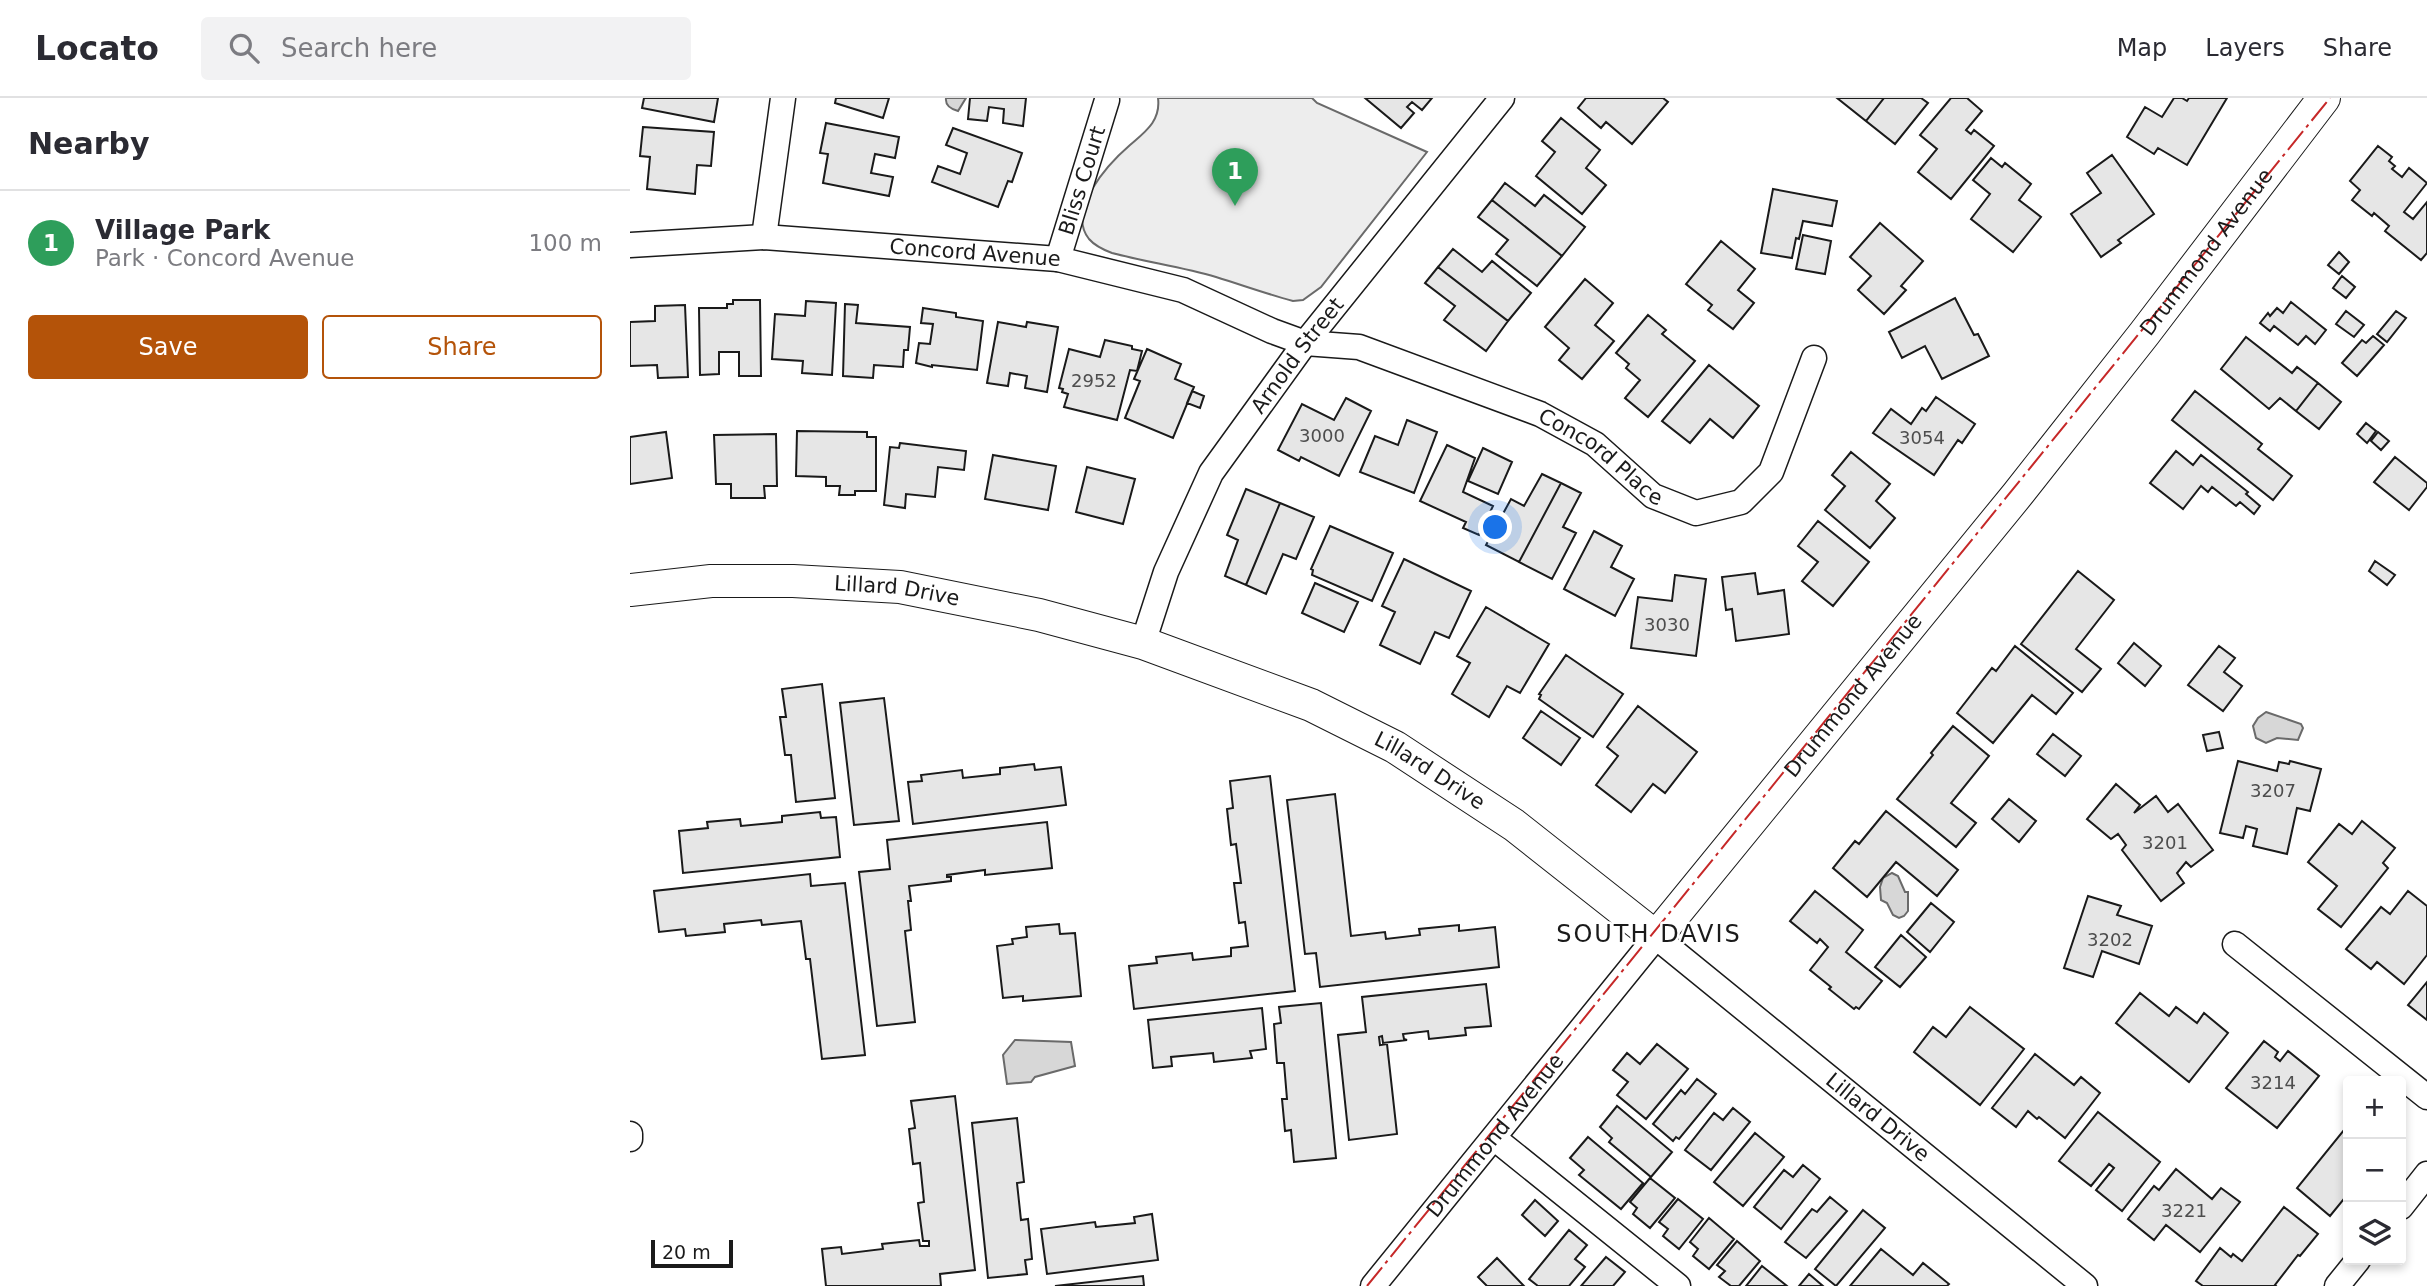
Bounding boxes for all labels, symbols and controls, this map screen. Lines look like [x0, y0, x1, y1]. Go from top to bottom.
search box [201, 17, 691, 80]
text: Locato [35, 29, 159, 68]
icon: search [225, 29, 263, 67]
text: Search here [281, 33, 437, 63]
text: Map [2117, 34, 2167, 62]
text: Layers [2205, 34, 2285, 62]
text: Share [2323, 34, 2392, 62]
street label: Bliss Court [1054, 123, 1110, 238]
text: Nearby [28, 126, 150, 161]
pin: 1 [1212, 148, 1258, 206]
street label: Drummond Avenue [2135, 164, 2278, 340]
text: Village Park [95, 215, 270, 245]
text: 1 [43, 230, 59, 256]
text: 100 m [528, 230, 602, 256]
street label: Concord Avenue [889, 234, 1062, 271]
text: Park · Concord Avenue [95, 245, 354, 271]
street label: Arnold Street [1246, 293, 1348, 418]
button: Save [28, 315, 308, 379]
button: Share [322, 315, 602, 379]
house number: 2952 [1071, 370, 1117, 391]
street label: Concord Place [1534, 404, 1666, 510]
house number: 3000 [1299, 425, 1345, 446]
house number: 3054 [1899, 427, 1945, 448]
your location [1478, 510, 1512, 544]
street label: Lillard Drive [834, 571, 962, 611]
street label: Drummond Avenue [1780, 609, 1927, 782]
house number: 3030 [1644, 614, 1690, 635]
street label: Lillard Drive [1371, 727, 1489, 815]
house number: 3207 [2250, 780, 2296, 801]
house number: 3201 [2142, 832, 2188, 853]
district label: SOUTH DAVIS [1556, 920, 1742, 948]
house number: 3202 [2087, 929, 2133, 950]
street label: Drummond Avenue [1422, 1049, 1569, 1222]
street label: Lillard Drive [1821, 1068, 1934, 1166]
house number: 3214 [2250, 1072, 2296, 1093]
map controls [2343, 1076, 2406, 1265]
button: + [2343, 1076, 2406, 1139]
button: − [2343, 1139, 2406, 1202]
house number: 3221 [2161, 1200, 2207, 1221]
button: layers [2343, 1202, 2406, 1265]
scale bar [651, 1237, 733, 1269]
text: 20 m [662, 1241, 711, 1263]

